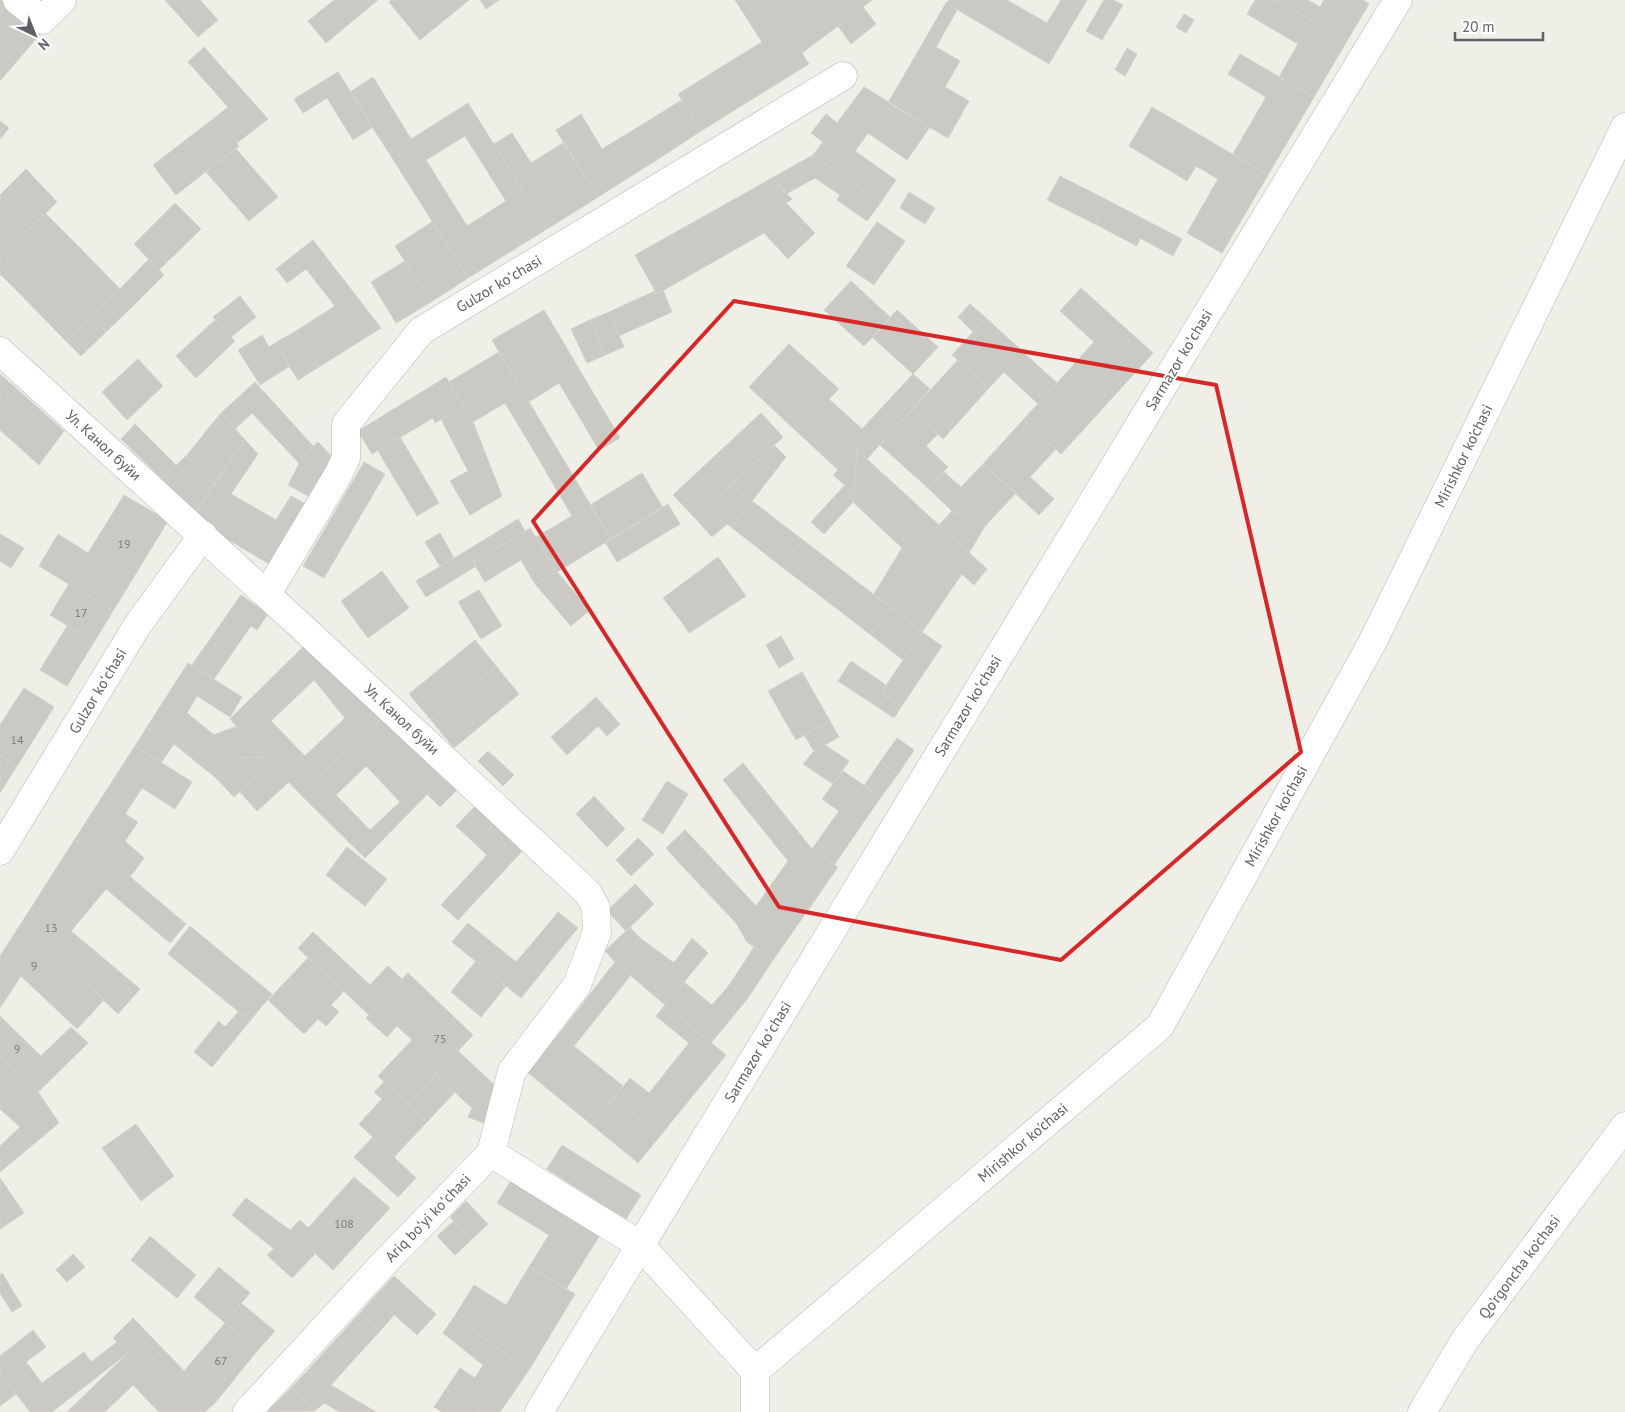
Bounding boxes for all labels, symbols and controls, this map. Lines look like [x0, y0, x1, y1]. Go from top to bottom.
north arrow [10, 10, 60, 60]
scale bar [1455, 10, 1542, 42]
text: 20 m [1462, 17, 1495, 36]
text: N [34, 35, 53, 54]
street label: Gulzor koʻchasi [453, 251, 545, 317]
street label: Sarmazor koʻchasi [1141, 306, 1216, 414]
street label: Mirishkor ko'chasi [1430, 401, 1497, 511]
street label: Ул. Канол буйи [62, 406, 146, 484]
house number: 19 [117, 536, 131, 551]
house number: 17 [74, 605, 88, 620]
street label: Gulzor koʻchasi [65, 645, 131, 737]
street label: Sarmazor koʻchasi [930, 652, 1005, 760]
street label: Ул. Канол буйи [360, 680, 443, 759]
house number: 14 [10, 732, 24, 747]
street label: Mirishkor ko'chasi [1240, 762, 1311, 870]
house number: 13 [44, 920, 58, 935]
house number: 9 [31, 958, 37, 973]
street label: Sarmazor koʻchasi [720, 998, 795, 1106]
house number: 75 [433, 1031, 447, 1046]
house number: 9 [14, 1041, 20, 1056]
street label: Mirishkor ko'chasi [974, 1099, 1072, 1186]
street label: Ariq boʻyi koʻchasi [381, 1169, 475, 1266]
street label: Qo'rgoncha ko'chasi [1474, 1211, 1564, 1322]
house number: 108 [334, 1216, 354, 1231]
house number: 67 [214, 1353, 228, 1368]

